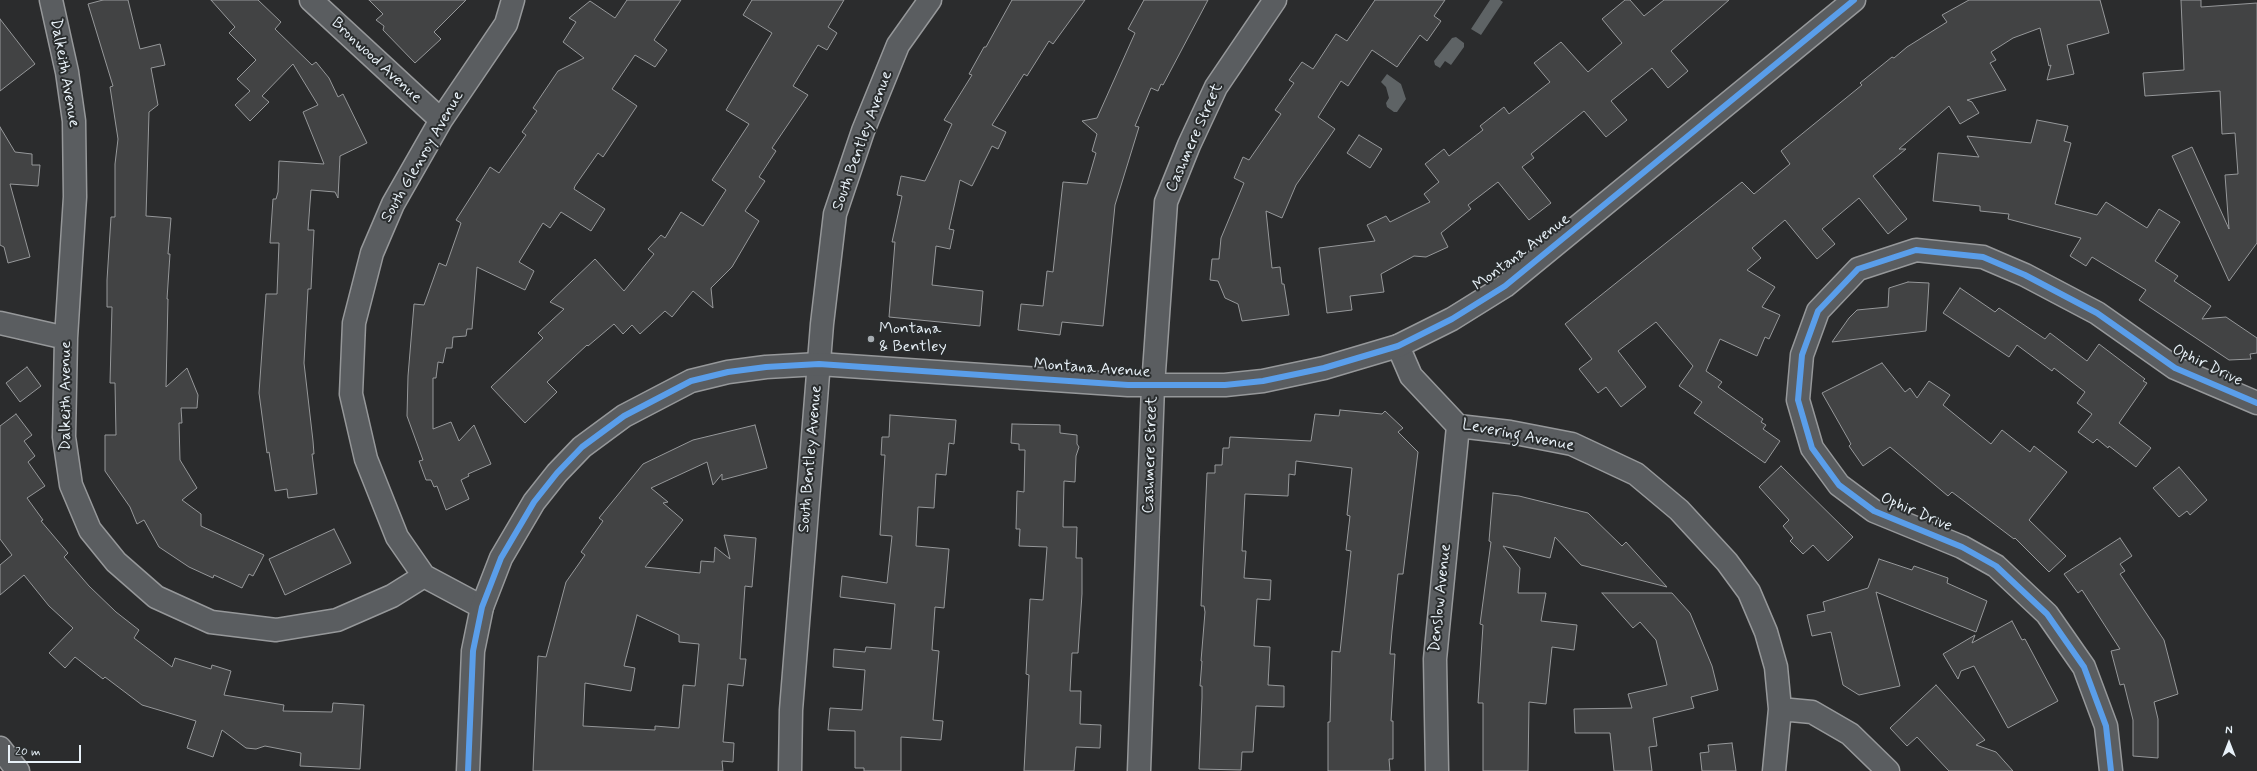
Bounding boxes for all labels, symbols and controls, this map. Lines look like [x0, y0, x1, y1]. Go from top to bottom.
street label: Bronwood Avenue [327, 14, 425, 108]
street label: Dalkeith Avenue [45, 17, 83, 129]
street label: South Bentley Avenue [829, 68, 897, 214]
street label: Cashmere Street [1162, 80, 1228, 196]
street label: South Glenroy Avenue [378, 88, 468, 226]
street label: Montana Avenue [1470, 210, 1574, 296]
place label: Montana & Bentley [879, 320, 947, 358]
marker: Montana & Bentley [866, 334, 876, 344]
street label: Dalkeith Avenue [57, 341, 77, 451]
street label: Ophir Drive [2169, 341, 2245, 391]
street label: Montana Avenue [1033, 355, 1151, 383]
street label: South Bentley Avenue [795, 385, 827, 533]
street label: Cashmere Street [1139, 396, 1163, 514]
street label: Levering Avenue [1460, 416, 1576, 456]
street label: Ophir Drive [1877, 489, 1955, 537]
street label: Denslow Avenue [1426, 543, 1456, 653]
north arrow [2209, 723, 2249, 763]
text: N [2225, 724, 2233, 738]
scale bar [10, 737, 83, 763]
text: 20 m [15, 744, 41, 760]

